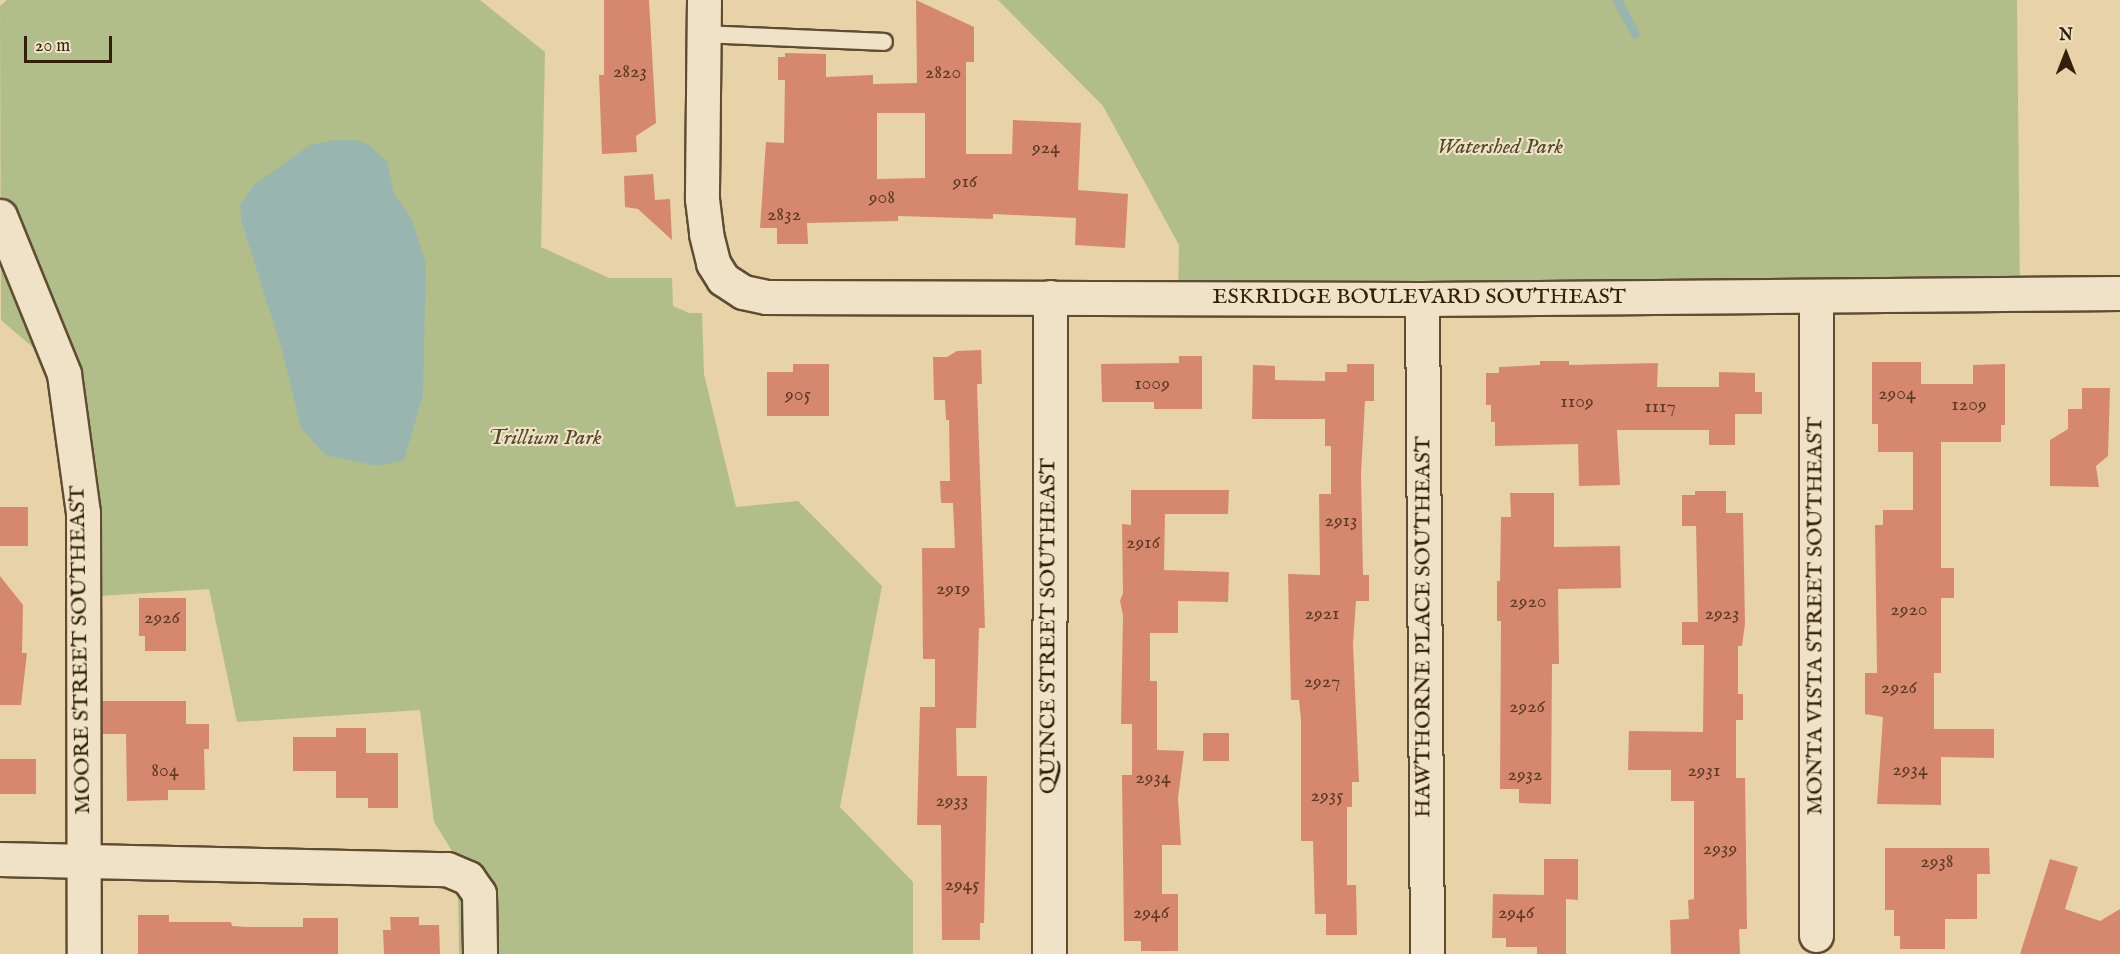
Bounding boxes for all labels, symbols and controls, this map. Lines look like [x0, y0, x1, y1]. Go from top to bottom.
scale bar [27, 24, 116, 62]
north arrow [2036, 24, 2096, 84]
text: N [2059, 26, 2073, 46]
text: 20 m [35, 35, 70, 58]
house number: 2823 [613, 59, 647, 83]
house number: 2820 [925, 60, 961, 84]
house number: 924 [1032, 135, 1060, 159]
park label: Watershed Park [1437, 135, 1563, 161]
house number: 916 [953, 169, 977, 193]
house number: 908 [869, 185, 895, 209]
house number: 2832 [767, 202, 801, 226]
street label: ESKRIDGE BOULEVARD SOUTHEAST [1212, 285, 1626, 311]
house number: 1009 [1134, 371, 1170, 395]
house number: 2904 [1878, 381, 1916, 405]
house number: 905 [785, 382, 811, 406]
house number: 1109 [1560, 389, 1594, 413]
house number: 1209 [1951, 392, 1987, 416]
house number: 1117 [1644, 394, 1676, 418]
street label: MONTA VISTA STREET SOUTHEAST [1803, 417, 1829, 815]
park label: Trillium Park [488, 426, 602, 452]
street label: HAWTHORNE PLACE SOUTHEAST [1411, 436, 1437, 818]
street label: QUINCE STREET SOUTHEAST [1036, 458, 1062, 794]
street label: MOORE STREET SOUTHEAST [65, 485, 97, 815]
house number: 2913 [1325, 508, 1357, 532]
house number: 2916 [1126, 530, 1160, 554]
house number: 2919 [936, 576, 970, 600]
house number: 2920 [1509, 589, 1547, 613]
house number: 2920 [1890, 597, 1928, 621]
house number: 2921 [1305, 601, 1339, 625]
house number: 2923 [1705, 601, 1739, 625]
house number: 2926 [144, 605, 180, 629]
house number: 2927 [1304, 669, 1340, 693]
house number: 2926 [1881, 675, 1917, 699]
house number: 2926 [1509, 694, 1545, 718]
house number: 2934 [1892, 757, 1928, 781]
house number: 804 [151, 758, 179, 782]
house number: 2931 [1687, 758, 1721, 782]
house number: 2932 [1508, 762, 1542, 786]
house number: 2934 [1135, 765, 1171, 789]
house number: 2935 [1311, 783, 1343, 807]
house number: 2933 [935, 788, 969, 812]
house number: 2939 [1703, 836, 1737, 860]
house number: 2938 [1920, 849, 1954, 873]
house number: 2945 [945, 872, 979, 896]
house number: 2946 [1133, 900, 1169, 924]
house number: 2946 [1498, 900, 1534, 924]

